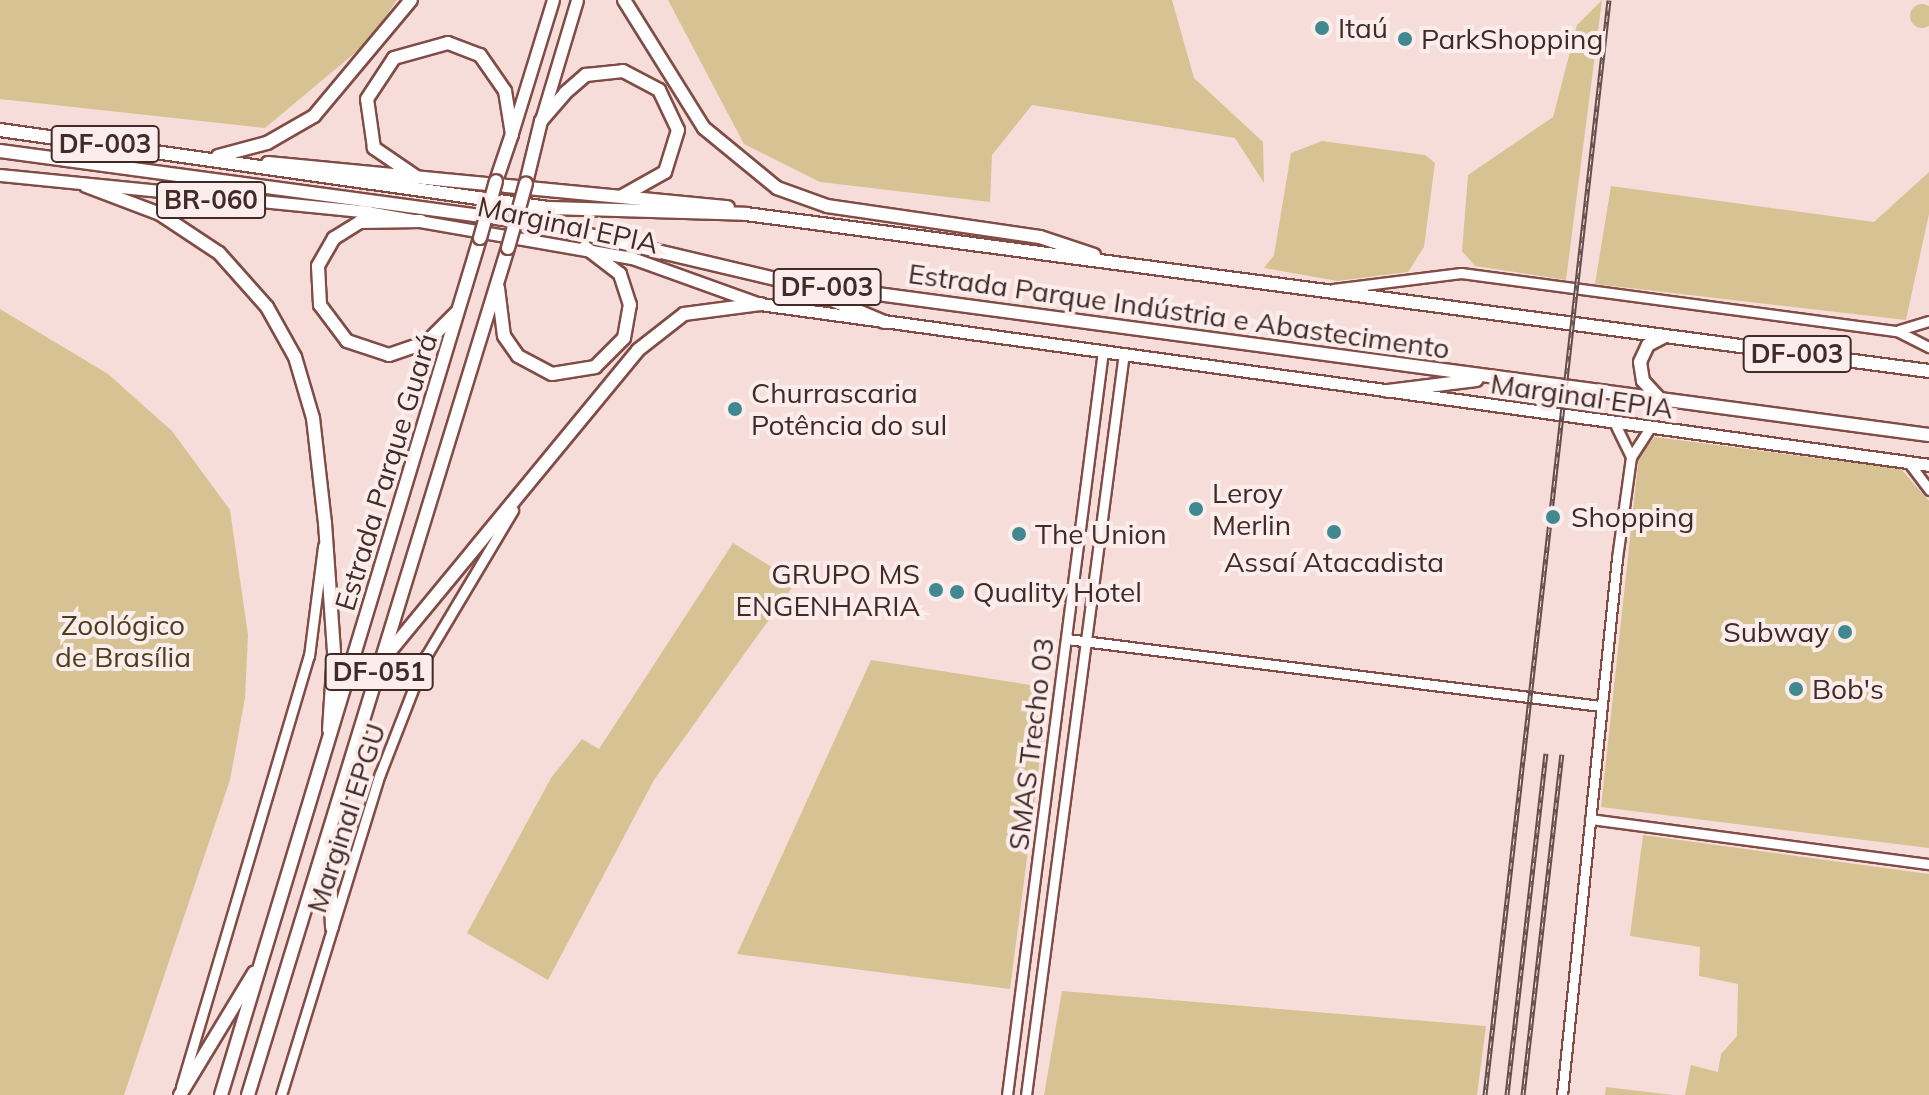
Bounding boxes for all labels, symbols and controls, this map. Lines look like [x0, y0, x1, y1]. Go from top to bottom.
place label: Itaú [1338, 11, 1388, 45]
marker: Itaú [1313, 19, 1331, 37]
place label: ParkShopping [1421, 22, 1603, 56]
marker: ParkShopping [1396, 30, 1414, 48]
road number: DF-003 [49, 122, 161, 166]
road number: BR-060 [155, 178, 267, 222]
street label: Marginal EPIA [474, 189, 662, 261]
street label: Estrada Parque Indústria e Abastecimento [906, 256, 1452, 366]
road number: DF-003 [771, 265, 883, 309]
street label: Estrada Parque Guará [328, 329, 444, 615]
road number: DF-003 [1741, 332, 1853, 376]
street label: Marginal EPIA [1489, 367, 1675, 425]
place label: Churrascaria Potência do sul [751, 376, 947, 442]
marker: Churrascaria Potência do sul [726, 400, 744, 418]
place label: Leroy Merlin [1212, 476, 1291, 542]
marker: Leroy Merlin [1187, 500, 1205, 518]
place label: Shopping [1571, 500, 1694, 534]
marker: Shopping [1542, 506, 1564, 528]
place label: The Union [1035, 517, 1167, 551]
marker: Assaí Atacadista [1325, 523, 1343, 541]
marker: The Union [1010, 525, 1028, 543]
place label: Assaí Atacadista [1224, 545, 1444, 579]
place label: GRUPO MS ENGENHARIA [736, 557, 920, 623]
place label: Quality Hotel [973, 575, 1142, 609]
marker: GRUPO MS ENGENHARIA [927, 581, 945, 599]
marker: Quality Hotel [948, 583, 966, 601]
park label: Zoológico de Brasília [55, 608, 191, 674]
place label: Subway [1723, 615, 1829, 649]
marker: Subway [1836, 623, 1854, 641]
street label: SMAS Trecho 03 [1001, 636, 1061, 852]
road number: DF-051 [323, 650, 435, 694]
place label: Bob's [1812, 672, 1884, 706]
marker: Bob's [1787, 680, 1805, 698]
street label: Marginal EPGU [300, 719, 392, 917]

